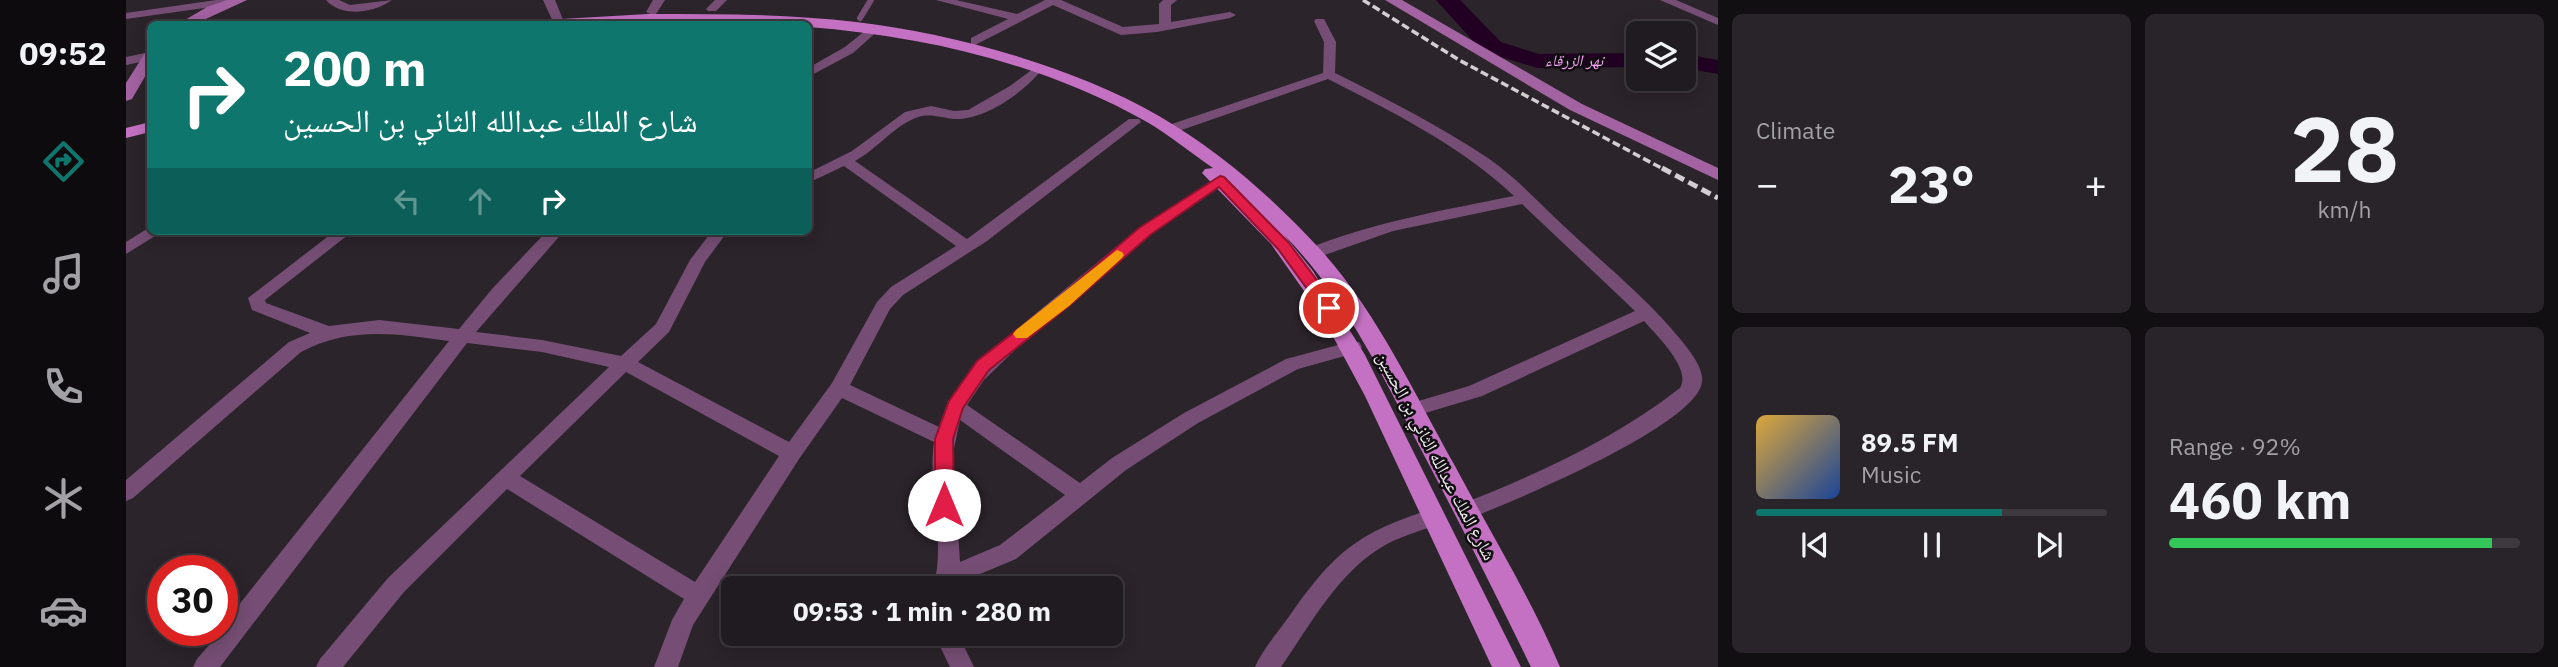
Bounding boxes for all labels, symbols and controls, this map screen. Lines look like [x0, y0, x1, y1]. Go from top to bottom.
map controls [1626, 21, 1696, 91]
button: layers [1626, 21, 1696, 91]
text: 09:52 [19, 32, 107, 74]
text: 200 m [283, 36, 427, 99]
icon: right [168, 49, 259, 140]
water label: نهر الزرقاء [1545, 50, 1606, 70]
text: 28 [2290, 89, 2399, 207]
text: شارع الملك عبدالله الثاني بن الحسين [283, 99, 697, 141]
text: Climate [1756, 115, 1835, 145]
icon: directions [39, 137, 88, 186]
text: 23° [1888, 150, 1975, 217]
text: − [1756, 159, 1779, 208]
text: + [2084, 159, 2107, 208]
icon: left [388, 182, 426, 220]
icon: ahead [461, 182, 499, 220]
icon: right [534, 182, 572, 220]
text: km/h [2317, 194, 2372, 224]
icon: music [39, 249, 88, 298]
pin [1299, 278, 1359, 338]
icon: arrive [1310, 289, 1348, 327]
street label: شارع الملك عبدالله الثاني بن الحسين [1368, 347, 1501, 566]
icon: phone [39, 362, 88, 411]
text: 89.5 FM [1861, 425, 1959, 459]
text: Range · 92% [2169, 431, 2301, 461]
text: Music [1861, 459, 1921, 489]
text: 460 km [2169, 466, 2351, 533]
position arrow [907, 468, 981, 542]
icon: climate [39, 474, 88, 523]
icon: previous [1796, 526, 1834, 564]
icon: pause [1913, 526, 1951, 564]
icon: next [2030, 526, 2068, 564]
speed limit sign: 30 [147, 555, 238, 646]
icon: car [39, 586, 88, 635]
text: 09:53 · 1 min · 280 m [793, 594, 1051, 628]

